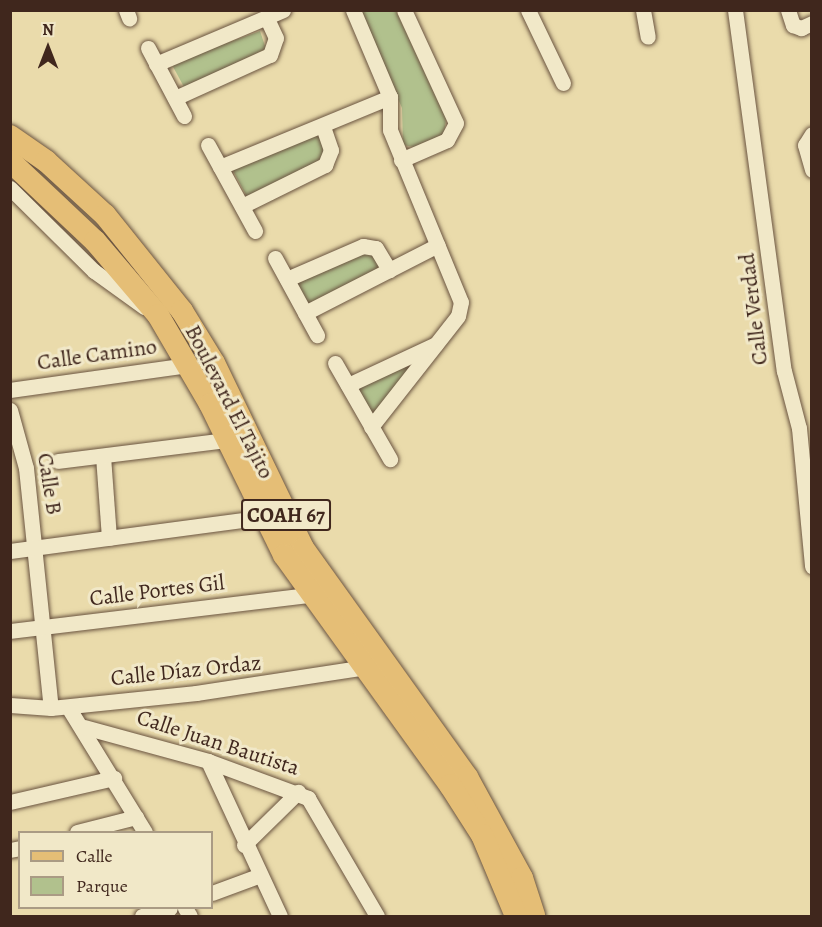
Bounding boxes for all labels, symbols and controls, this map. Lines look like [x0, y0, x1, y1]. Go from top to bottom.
north arrow [18, 18, 78, 78]
text: N [42, 19, 54, 41]
street label: Calle Verdad [734, 251, 774, 367]
street label: Boulevard El Tajito [179, 321, 279, 483]
street label: Calle Camino [35, 334, 159, 376]
street label: Calle B [31, 451, 67, 517]
road number: COAH 67 [241, 497, 331, 533]
street label: Calle Portes Gil [88, 570, 226, 612]
street label: Calle Díaz Ordaz [110, 650, 262, 692]
street label: Calle Juan Bautista [133, 704, 303, 782]
legend [18, 831, 213, 909]
text: Calle [76, 844, 113, 868]
text: Parque [76, 874, 128, 898]

